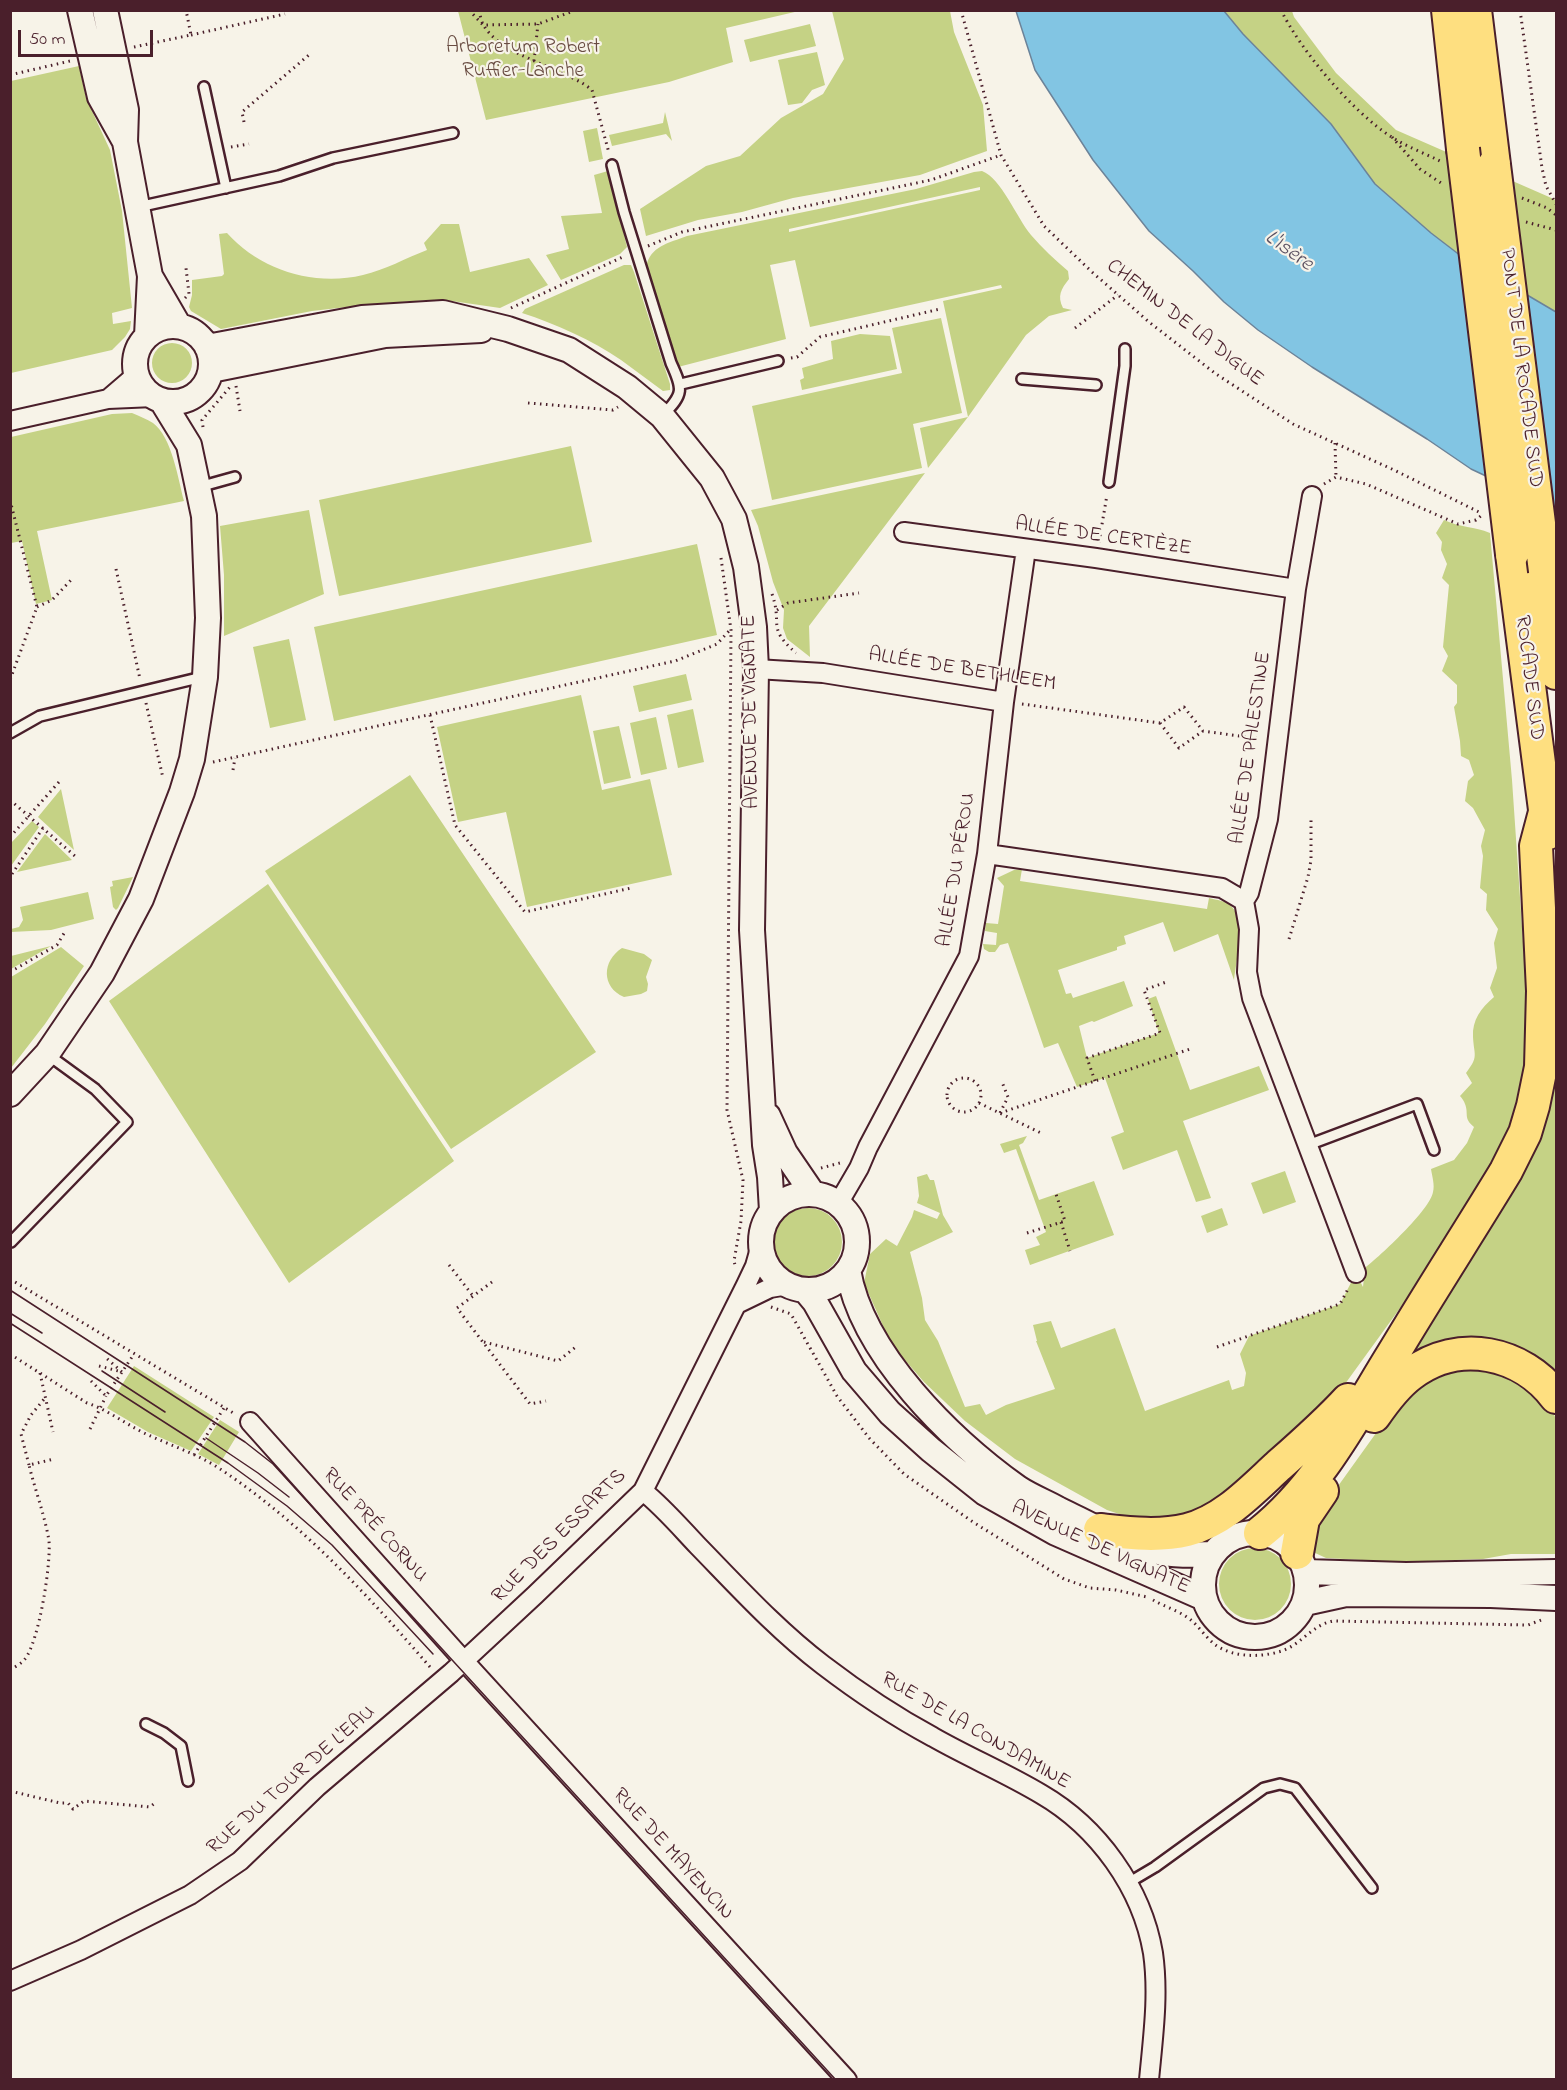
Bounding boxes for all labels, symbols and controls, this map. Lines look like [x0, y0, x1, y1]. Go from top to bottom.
scale bar [21, 18, 156, 56]
text: 50 m [29, 27, 66, 53]
park label: Arboretum Robert Ruffier-Lanche [446, 36, 600, 86]
water label: L'Isère [1259, 226, 1317, 278]
street label: PONT DE LA ROCADE SUD [1493, 247, 1547, 489]
street label: CHEMIN DE LA DIGUE [1100, 255, 1268, 393]
street label: ALLÉE DE CERTÈZE [1013, 513, 1193, 563]
street label: ROCADE SUD [1508, 614, 1548, 742]
street label: AVENUE DE VIGNATE [738, 615, 766, 809]
street label: ALLÉE DE BETHLEEM [866, 644, 1058, 698]
street label: ALLÉE DE PALESTINE [1226, 650, 1278, 846]
street label: ALLÉE DU PÉROU [933, 791, 983, 949]
street label: RUE PRÉ CORNU [316, 1463, 432, 1589]
street label: RUE DES ESSARTS [488, 1465, 632, 1609]
street label: AVENUE DE VIGNATE [1007, 1497, 1193, 1601]
street label: RUE DE LA CONDAMINE [876, 1668, 1074, 1796]
street label: RUE DU TOUR DE L'EAU [203, 1701, 381, 1861]
street label: RUE DE MAYENCIN [606, 1784, 738, 1926]

